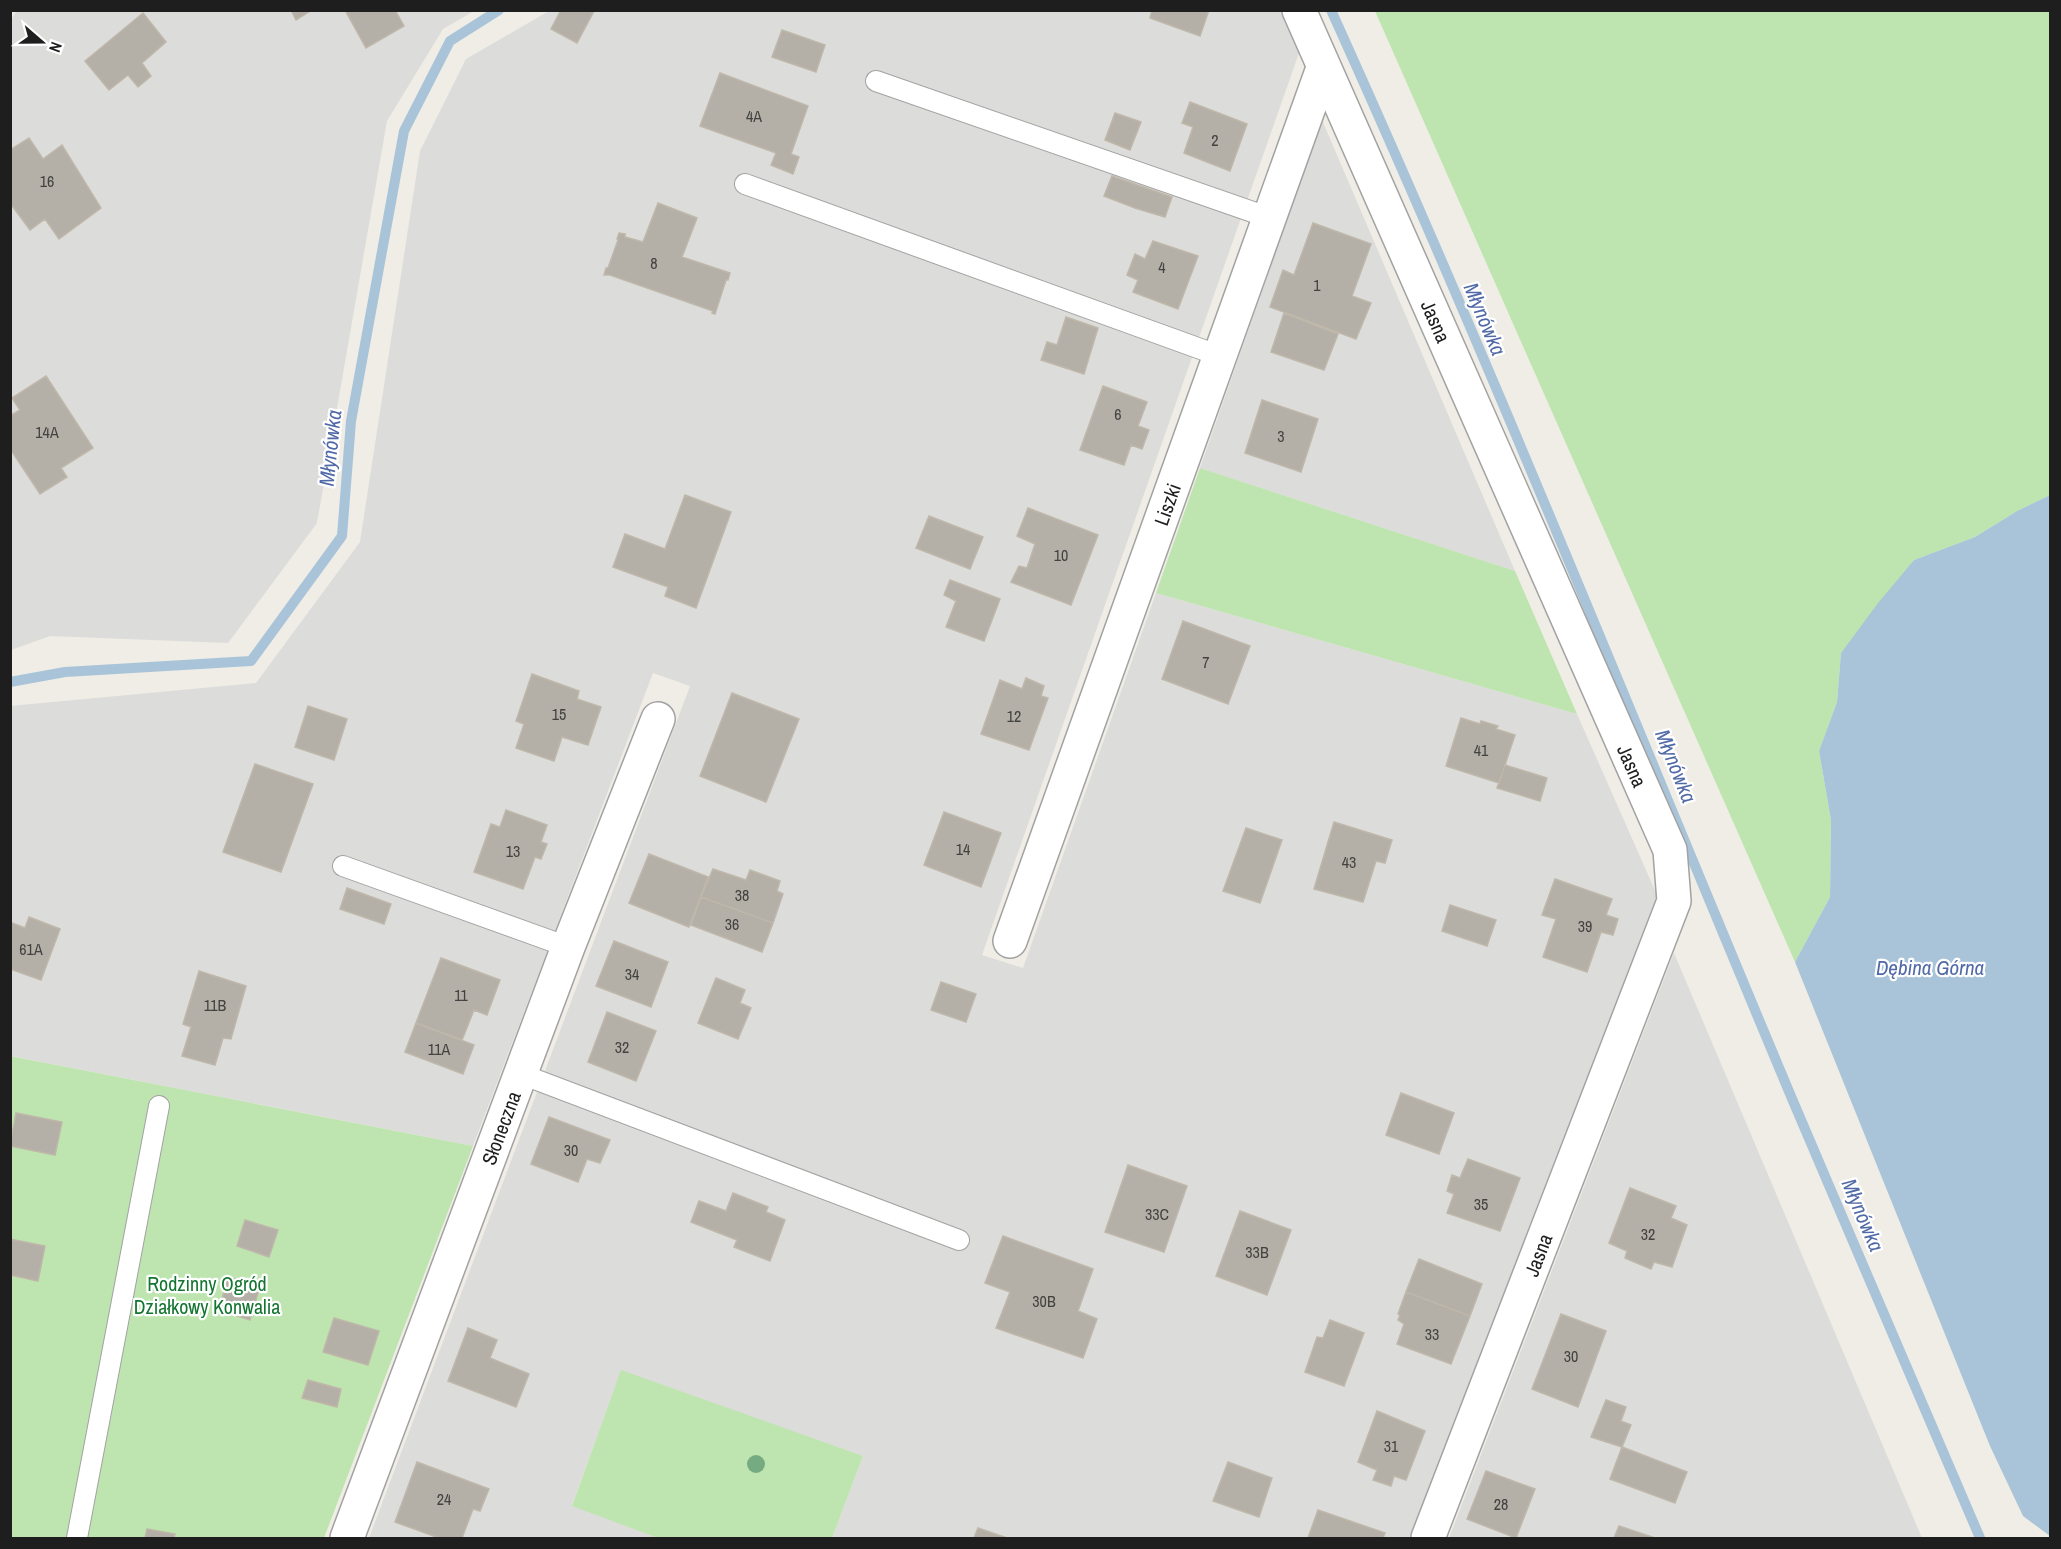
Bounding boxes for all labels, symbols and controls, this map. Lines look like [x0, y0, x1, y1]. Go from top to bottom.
north arrow [12, 12, 72, 72]
text: N [44, 39, 68, 55]
house number: 4A [746, 105, 762, 127]
house number: 2 [1211, 129, 1219, 151]
house number: 16 [40, 170, 54, 192]
house number: 8 [650, 252, 658, 274]
house number: 4 [1158, 256, 1166, 278]
house number: 1 [1313, 274, 1321, 296]
water label: Młynówka [1457, 278, 1513, 360]
street label: Jasna [1415, 296, 1458, 346]
house number: 6 [1114, 403, 1122, 425]
water label: Młynówka [312, 408, 348, 488]
house number: 14A [35, 421, 59, 443]
house number: 3 [1277, 425, 1285, 447]
street label: Liszki [1147, 479, 1187, 529]
house number: 10 [1054, 544, 1068, 566]
house number: 7 [1202, 651, 1210, 673]
house number: 15 [552, 703, 566, 725]
house number: 12 [1007, 705, 1021, 727]
water label: Młynówka [1648, 725, 1704, 807]
house number: 41 [1474, 739, 1489, 761]
street label: Jasna [1612, 740, 1654, 791]
house number: 14 [956, 838, 970, 860]
house number: 13 [506, 840, 520, 862]
house number: 43 [1342, 851, 1356, 873]
house number: 38 [735, 884, 749, 906]
house number: 36 [725, 913, 739, 935]
house number: 39 [1578, 915, 1592, 937]
house number: 61A [19, 938, 43, 960]
water label: Dębina Górna [1876, 953, 1984, 982]
house number: 34 [625, 963, 639, 985]
house number: 11 [454, 984, 469, 1006]
house number: 11B [204, 994, 226, 1016]
house number: 32 [615, 1036, 629, 1058]
house number: 11A [428, 1038, 450, 1060]
street label: Słoneczna [474, 1087, 526, 1168]
house number: 30 [564, 1139, 578, 1161]
water label: Młynówka [1835, 1174, 1891, 1256]
house number: 35 [1474, 1193, 1488, 1215]
house number: 33C [1145, 1203, 1169, 1225]
house number: 32 [1641, 1223, 1655, 1245]
street label: Jasna [1518, 1230, 1558, 1280]
house number: 33B [1245, 1241, 1269, 1263]
park label: Rodzinny Ogród Działkowy Konwalia [134, 1270, 280, 1320]
house number: 30B [1032, 1290, 1056, 1312]
house number: 33 [1425, 1323, 1439, 1345]
house number: 30 [1564, 1345, 1578, 1367]
house number: 31 [1384, 1435, 1399, 1457]
house number: 24 [437, 1488, 451, 1510]
house number: 28 [1494, 1493, 1508, 1515]

